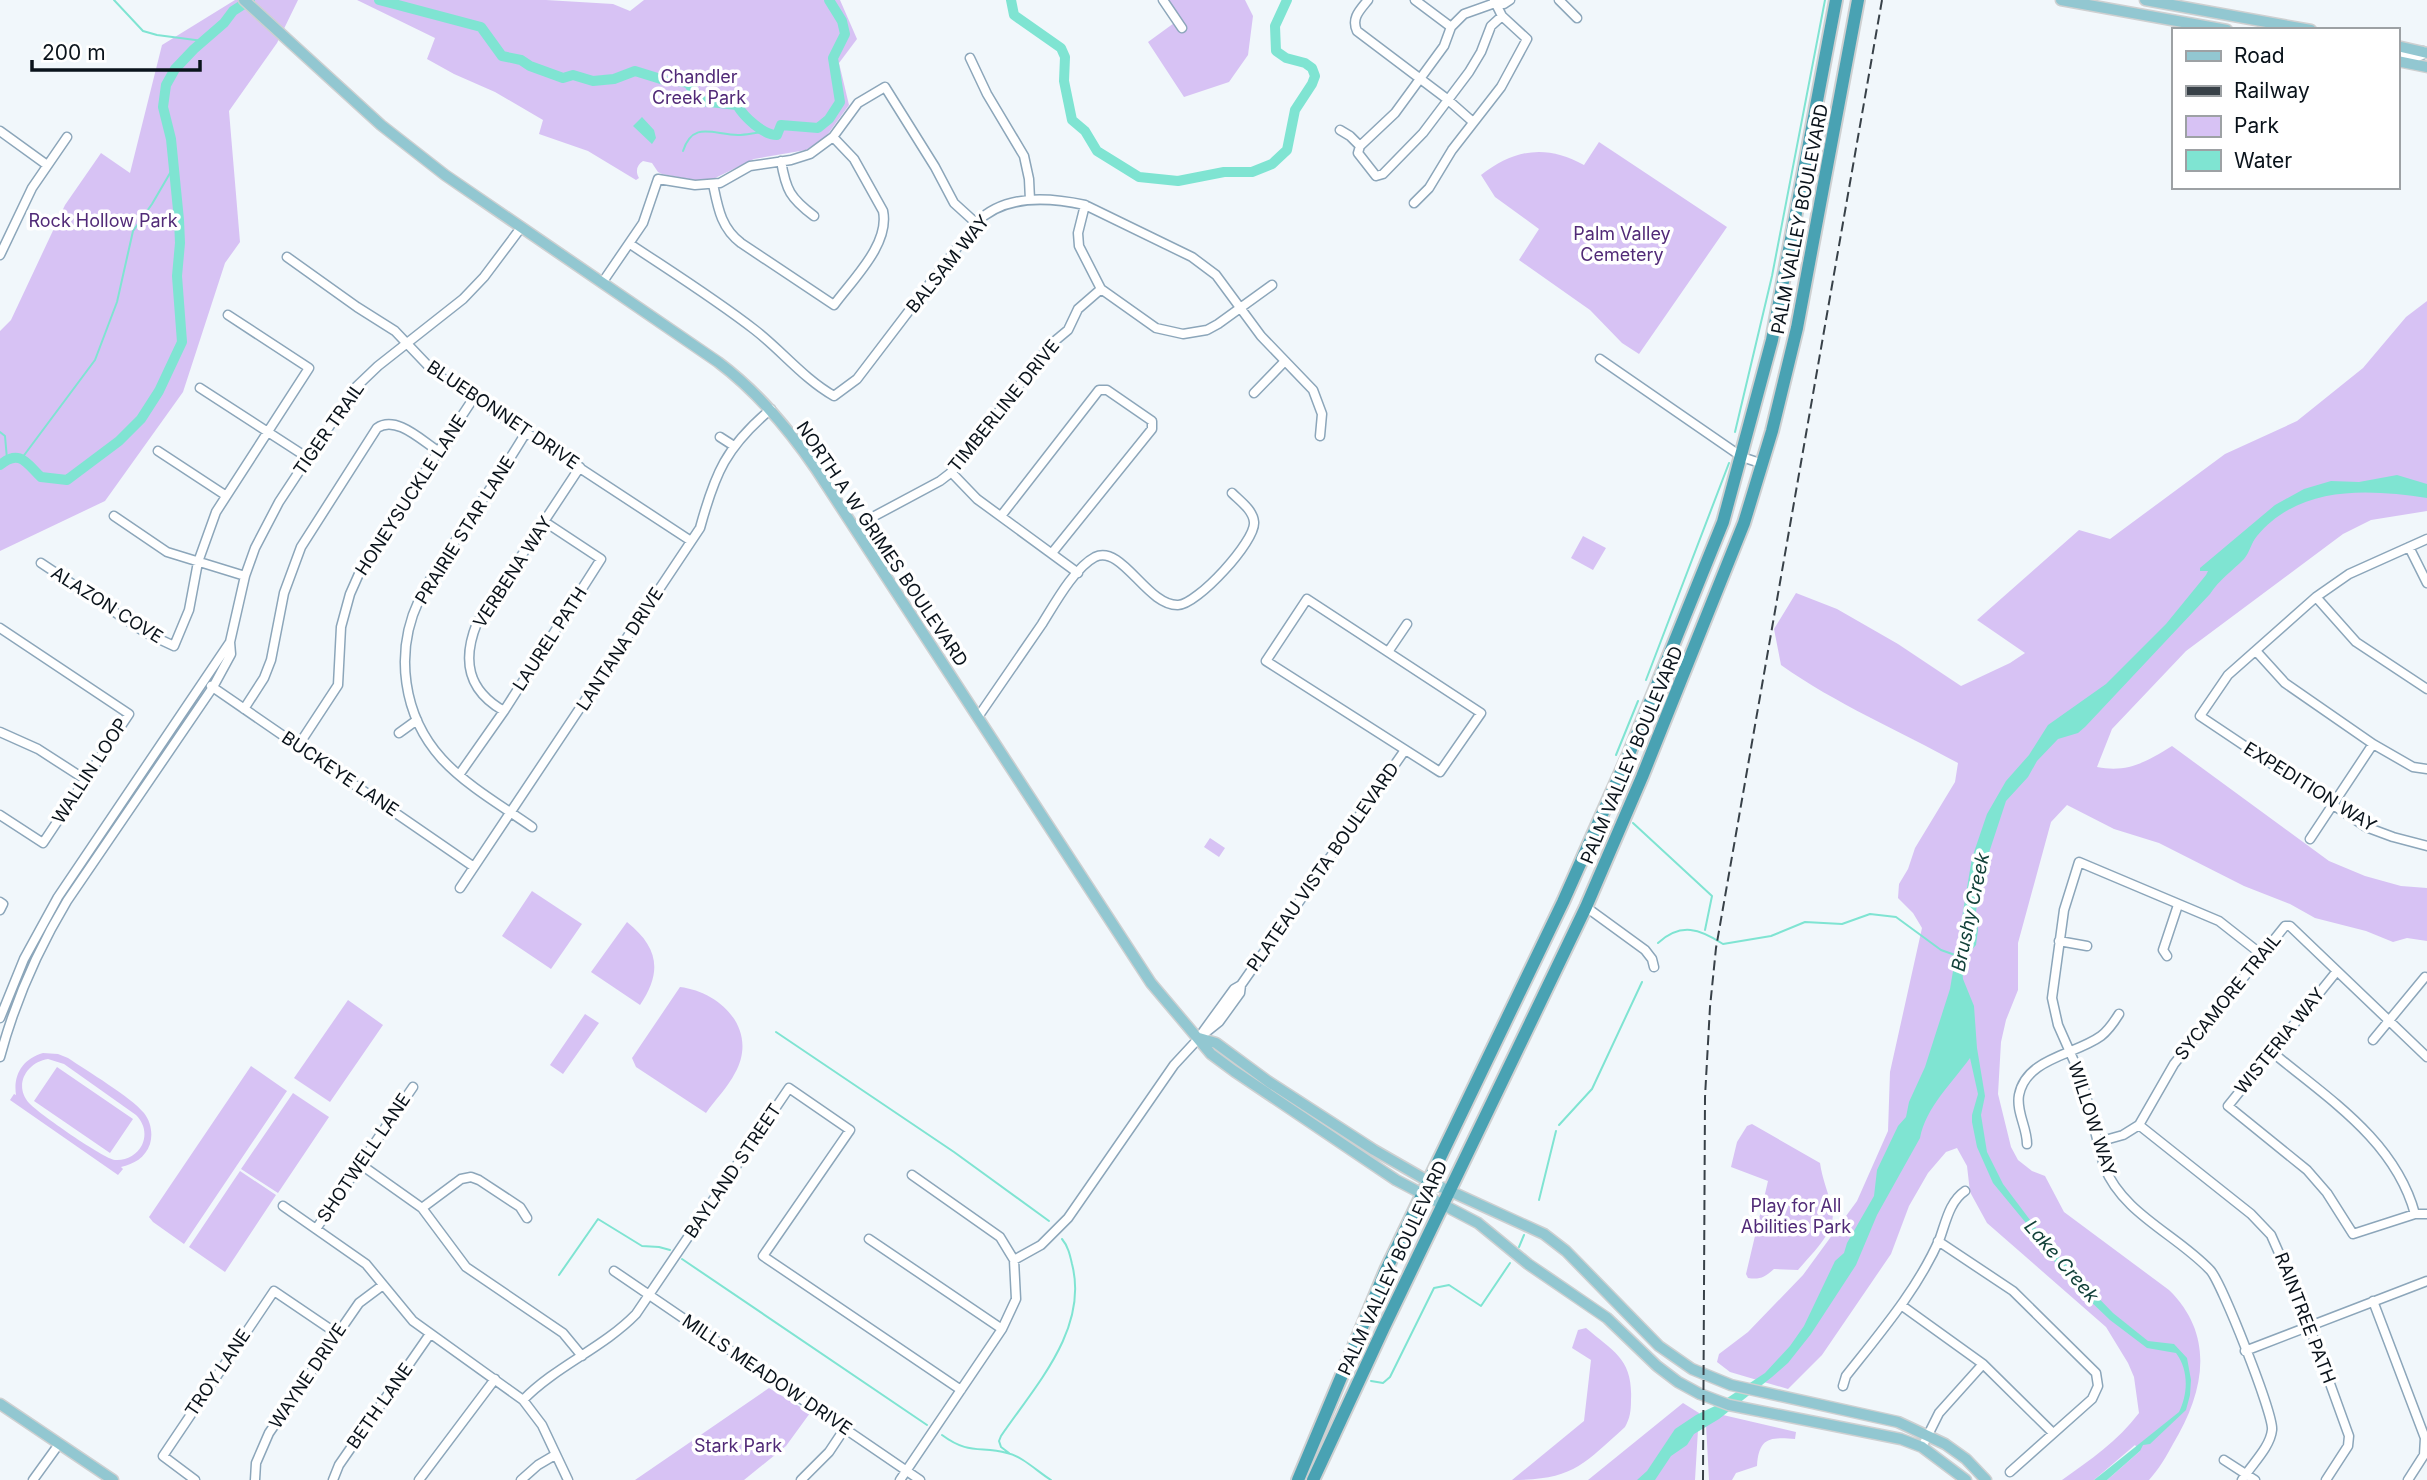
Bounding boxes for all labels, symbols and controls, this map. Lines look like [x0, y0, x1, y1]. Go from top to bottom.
scale bar [32, 28, 200, 72]
legend [2172, 28, 2399, 189]
text: 200 m [42, 40, 106, 65]
text: Road [2234, 43, 2285, 68]
park label: Chandler Creek Park [652, 66, 746, 108]
text: Railway [2234, 78, 2310, 103]
street label: PALM VALLEY BOULEVARD [1767, 102, 1832, 336]
text: Park [2234, 113, 2279, 138]
text: Water [2234, 148, 2292, 173]
park label: Rock Hollow Park [28, 210, 178, 231]
street label: BALSAM WAY [902, 211, 993, 317]
park label: Palm Valley Cemetery [1573, 223, 1671, 265]
street label: TIMBERLINE DRIVE [944, 335, 1063, 476]
street label: BLUEBONNET DRIVE [423, 356, 583, 473]
street label: TIGER TRAIL [289, 378, 368, 479]
street label: HONEYSUCKLE LANE [351, 411, 470, 579]
street label: NORTH A W GRIMES BOULEVARD [792, 417, 972, 670]
street label: PRAIRIE STAR LANE [411, 452, 519, 608]
street label: VERBENA WAY [469, 512, 556, 631]
street label: ALAZON COVE [48, 562, 167, 647]
street label: LAUREL PATH [508, 583, 591, 694]
street label: LANTANA DRIVE [572, 583, 667, 714]
street label: PALM VALLEY BOULEVARD [1576, 643, 1687, 867]
street label: WALLIN LOOP [48, 714, 132, 827]
street label: BUCKEYE LANE [278, 727, 403, 820]
street label: EXPEDITION WAY [2240, 737, 2380, 836]
street label: PLATEAU VISTA BOULEVARD [1242, 758, 1403, 975]
water label: Brushy Creek [1947, 850, 1994, 974]
street label: SYCAMORE TRAIL [2170, 929, 2285, 1064]
street label: WISTERIA WAY [2230, 983, 2329, 1098]
street label: WILLOW WAY [2064, 1059, 2121, 1179]
street label: SHOTWELL LANE [313, 1089, 414, 1226]
street label: BAYLAND STREET [680, 1100, 785, 1242]
street label: PALM VALLEY BOULEVARD [1334, 1157, 1452, 1378]
park label: Play for All Abilities Park [1741, 1195, 1851, 1237]
water label: Lake Creek [2020, 1215, 2104, 1308]
street label: RAINTREE PATH [2271, 1249, 2340, 1386]
street label: MILLS MEADOW DRIVE [679, 1310, 856, 1439]
street label: WAYNE DRIVE [265, 1319, 350, 1432]
street label: TROY LANE [181, 1325, 254, 1420]
street label: BETH LANE [342, 1359, 417, 1453]
park label: Stark Park [694, 1435, 782, 1456]

